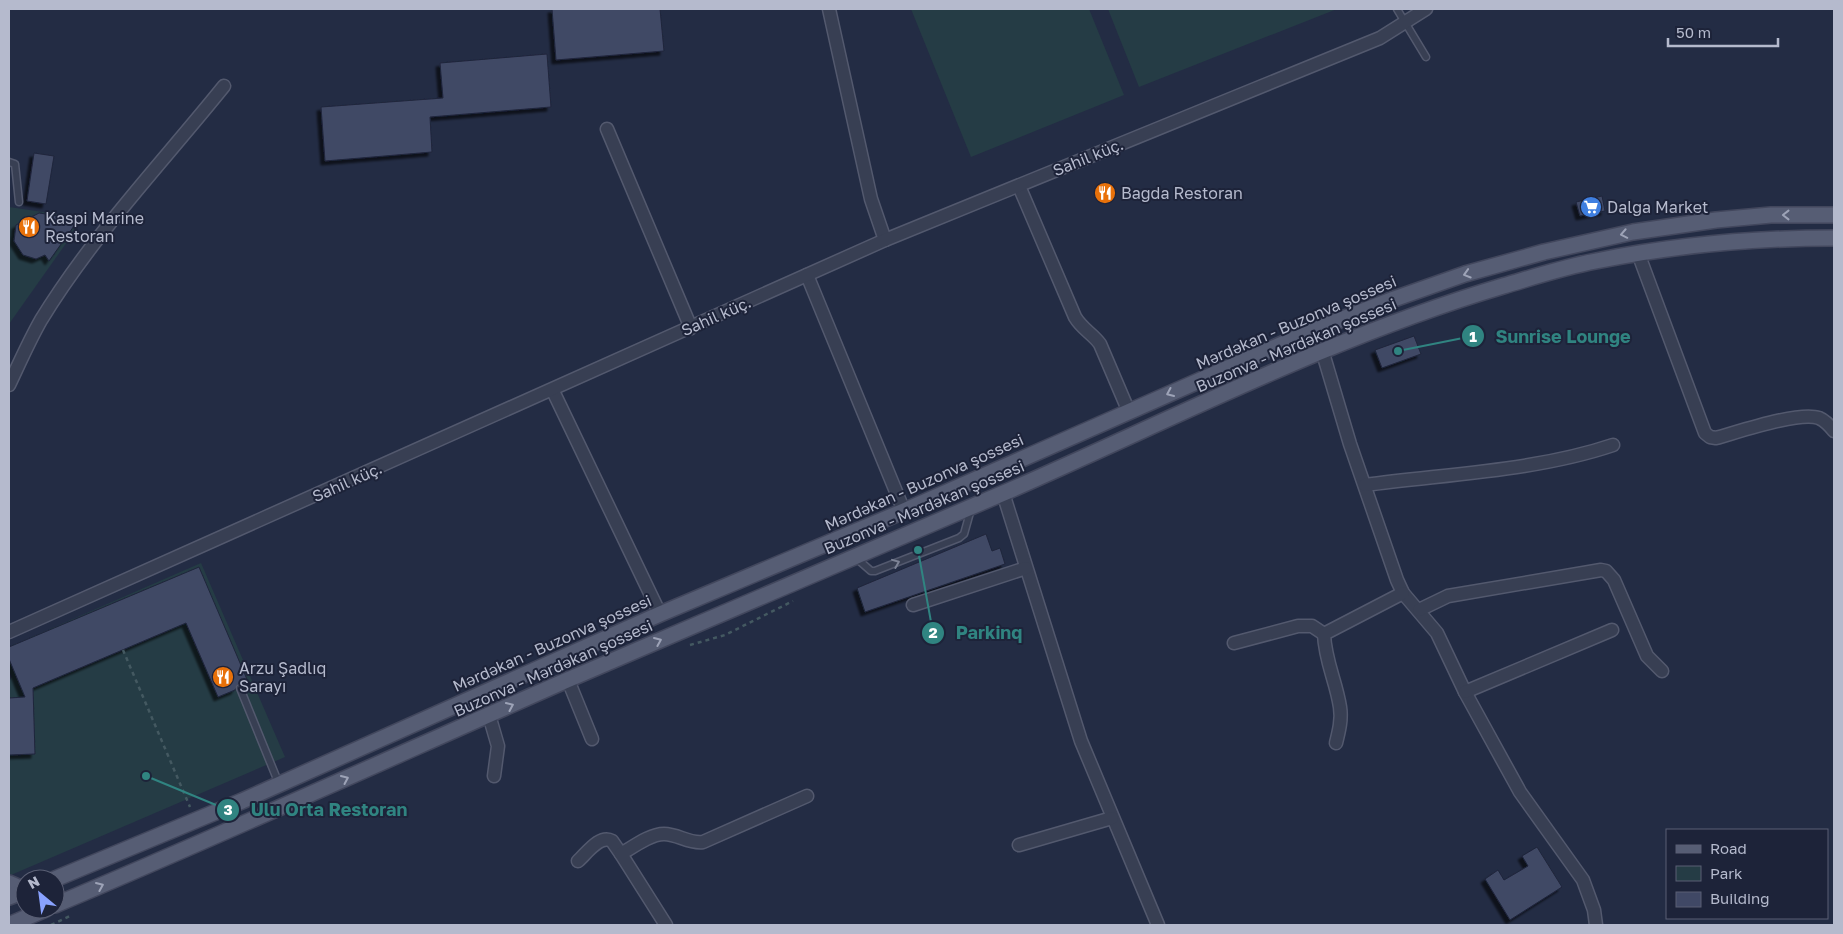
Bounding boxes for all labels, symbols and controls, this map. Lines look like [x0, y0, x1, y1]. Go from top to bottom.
scale bar [1668, 15, 1778, 47]
text: 50 m [1676, 23, 1711, 41]
street label: Sahil küç. [1050, 134, 1126, 180]
restaurant icon: Bağda Restoran [1093, 181, 1117, 205]
place label: Bağda Restoran [1121, 183, 1243, 203]
supermarket icon: Dalğa Market [1579, 195, 1603, 219]
place label: Dalğa Market [1607, 197, 1709, 217]
place label: Kaspi Marine Restoran [45, 208, 144, 246]
one-way arrow [1781, 210, 1789, 220]
restaurant icon: Kaspi Marine Restoran [17, 215, 41, 239]
one-way arrow [1620, 228, 1629, 238]
one-way arrow [1463, 268, 1472, 278]
street label: Mərdəkan - Buzonva şossesi [1193, 271, 1399, 373]
street label: Sahil küç. [678, 292, 754, 340]
street label: Buzonva - Mərdəkan şossesi [1193, 294, 1399, 396]
callout: Sunrise Lounge [1461, 320, 1641, 353]
text: Sunrise Lounge [1495, 325, 1631, 347]
text: 1 [1469, 327, 1477, 345]
one-way arrow [1166, 387, 1175, 398]
street label: Mərdəkan - Buzonva şossesi [821, 429, 1027, 535]
street label: Buzonva - Mərdəkan şossesi [821, 456, 1027, 558]
street label: Sahil küç. [309, 458, 385, 506]
one-way arrow [891, 559, 900, 569]
street label: Mərdəkan - Buzonva şossesi [449, 590, 655, 696]
street label: Buzonva - Mərdəkan şossesi [450, 615, 656, 721]
callout: Parkinq [921, 616, 1032, 649]
text: Parkinq [956, 621, 1022, 643]
text: 2 [928, 623, 938, 641]
one-way arrow [654, 637, 662, 647]
place label: Arzu Şadlıq Sarayı [239, 658, 326, 696]
restaurant icon: Arzu Şadlıq Sarayı [211, 665, 235, 689]
one-way arrow [505, 702, 514, 713]
one-way arrow [340, 775, 349, 786]
callout: Ulu Orta Restoran [216, 794, 417, 827]
text: Ulu Orta Restoran [251, 798, 407, 820]
text: 3 [223, 800, 233, 818]
legend [1666, 829, 1828, 919]
text: Road [1710, 839, 1747, 857]
text: Park [1710, 864, 1743, 882]
north arrow [15, 869, 65, 919]
text: N [25, 872, 42, 892]
one-way arrow [95, 882, 104, 893]
text: Building [1710, 889, 1770, 907]

